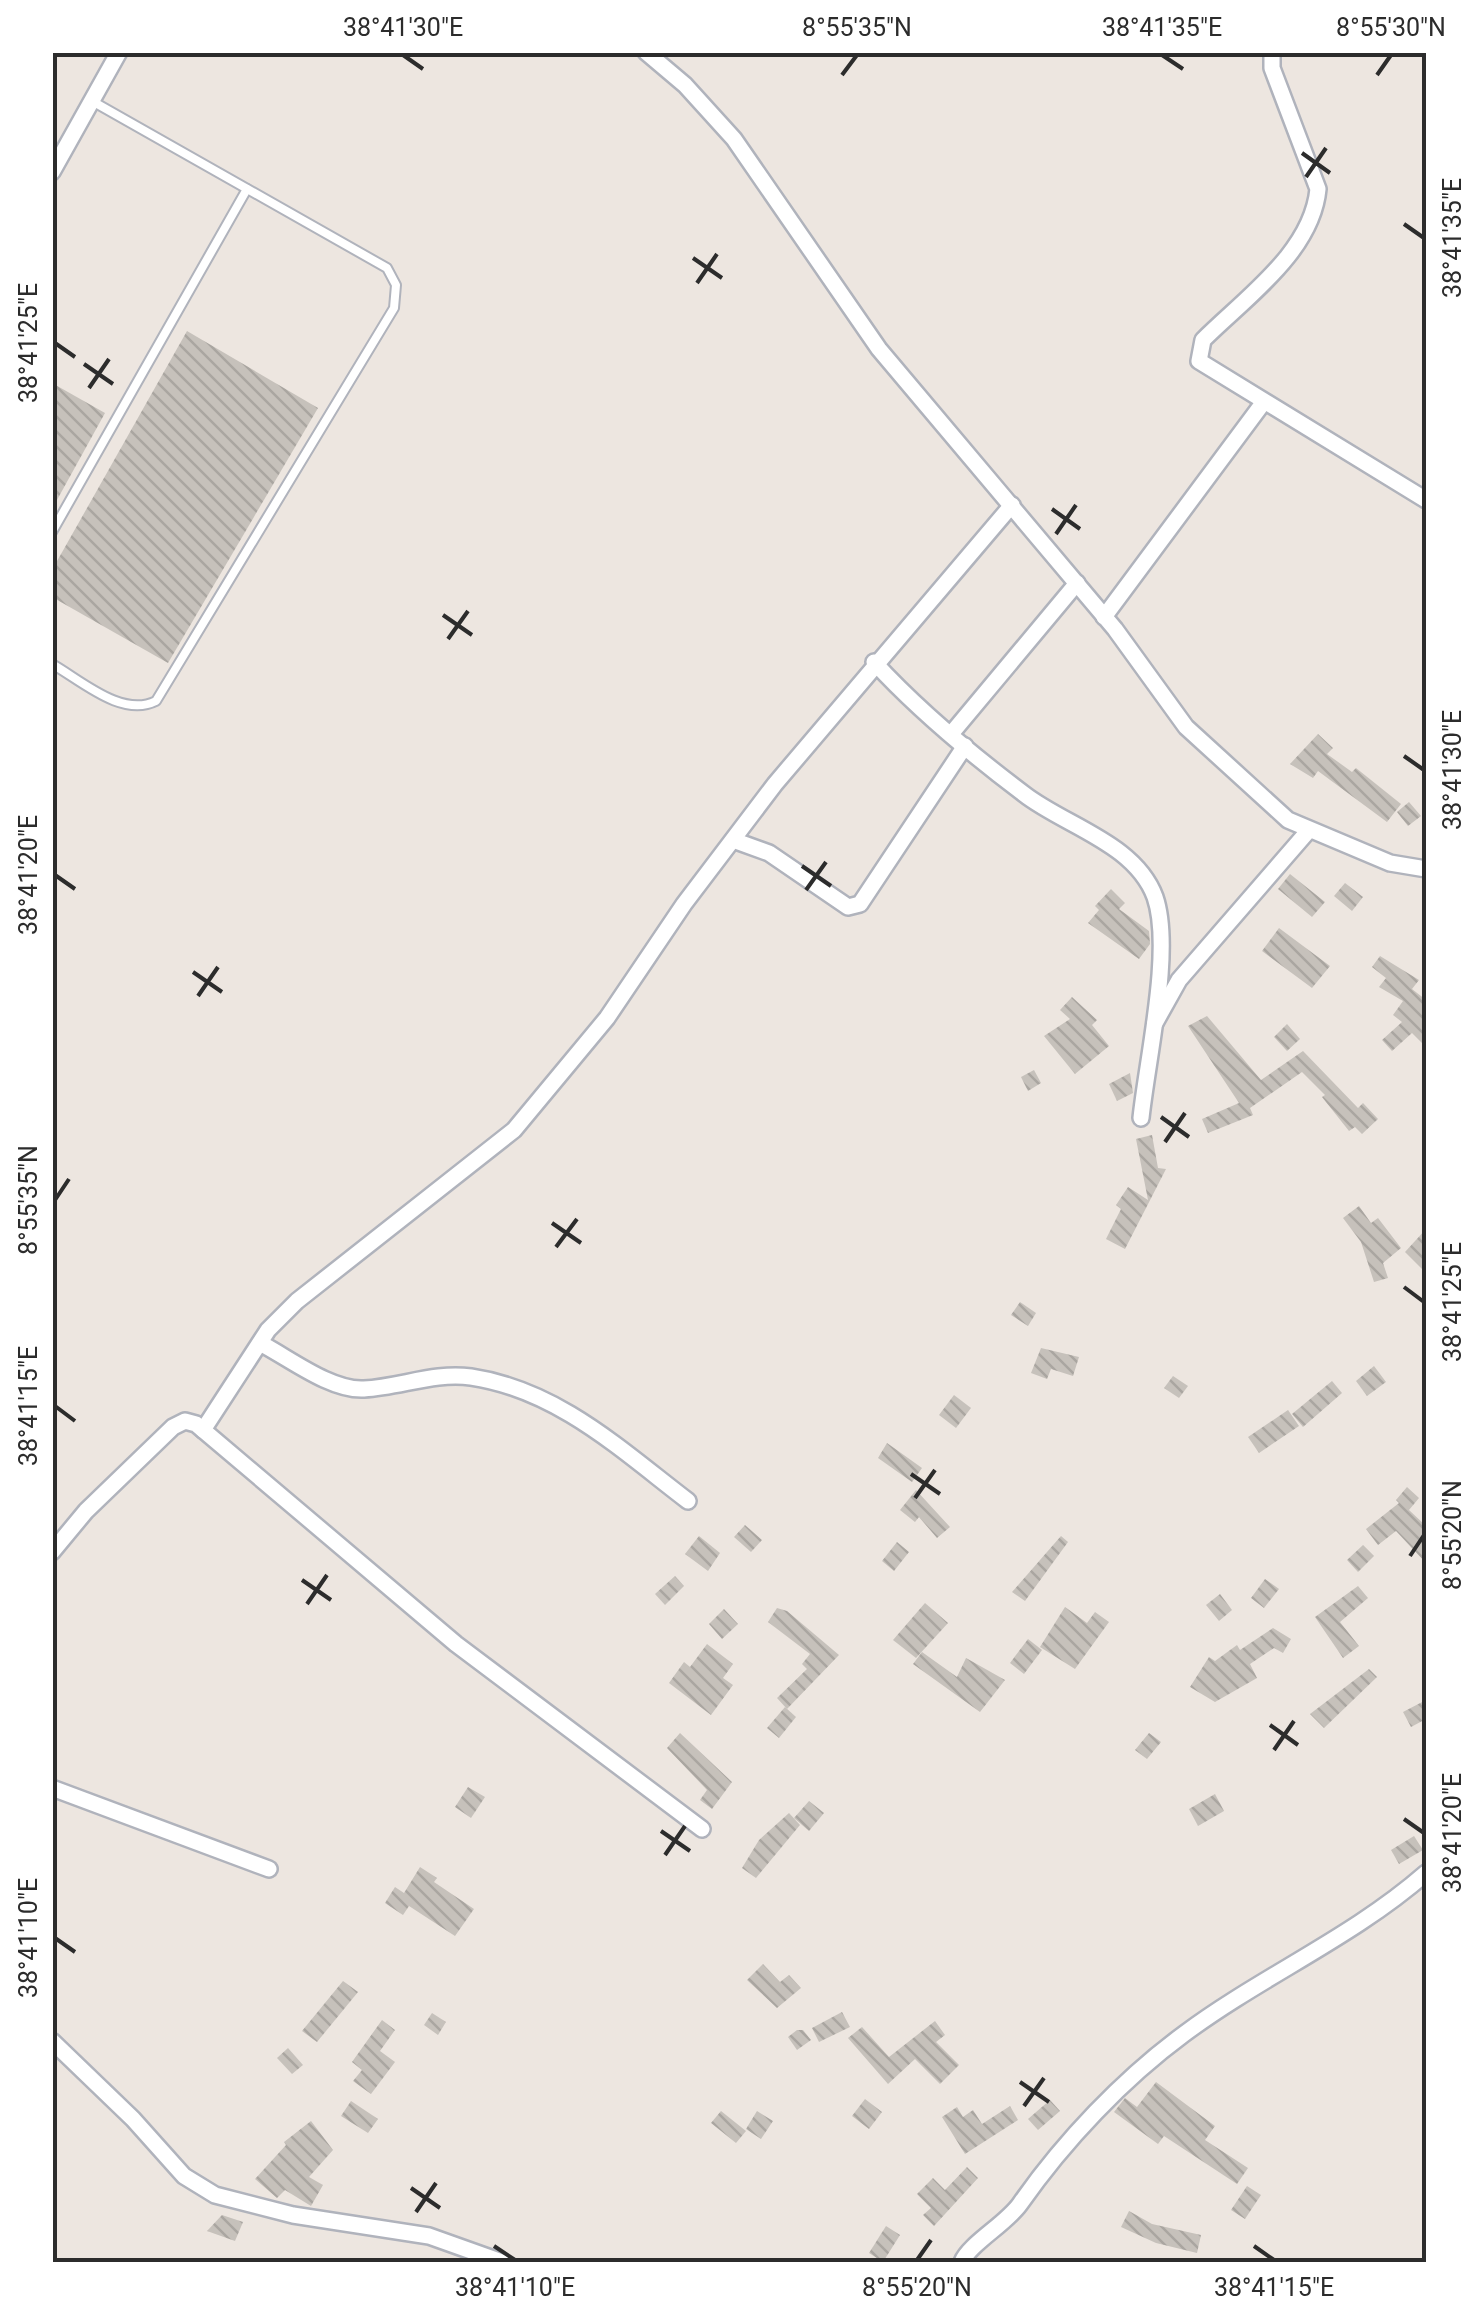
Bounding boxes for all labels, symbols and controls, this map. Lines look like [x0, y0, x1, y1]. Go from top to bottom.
text: 38°41'30"E [343, 13, 463, 42]
text: 8°55'35"N [802, 13, 912, 42]
text: 38°41'35"E [1102, 13, 1222, 42]
text: 8°55'30"N [1336, 13, 1446, 42]
text: 38°41'35"E [1438, 178, 1467, 298]
text: 38°41'25"E [14, 283, 43, 403]
text: 38°41'30"E [1438, 710, 1467, 830]
text: 38°41'20"E [14, 815, 43, 935]
text: 8°55'35"N [14, 1145, 43, 1255]
text: 38°41'25"E [1438, 1242, 1467, 1362]
text: 38°41'15"E [14, 1346, 43, 1466]
text: 8°55'20"N [1438, 1480, 1467, 1590]
text: 38°41'20"E [1438, 1773, 1467, 1893]
text: 38°41'10"E [14, 1878, 43, 1998]
text: 38°41'10"E [455, 2273, 575, 2302]
text: 8°55'20"N [862, 2273, 972, 2302]
text: 38°41'15"E [1214, 2273, 1334, 2302]

